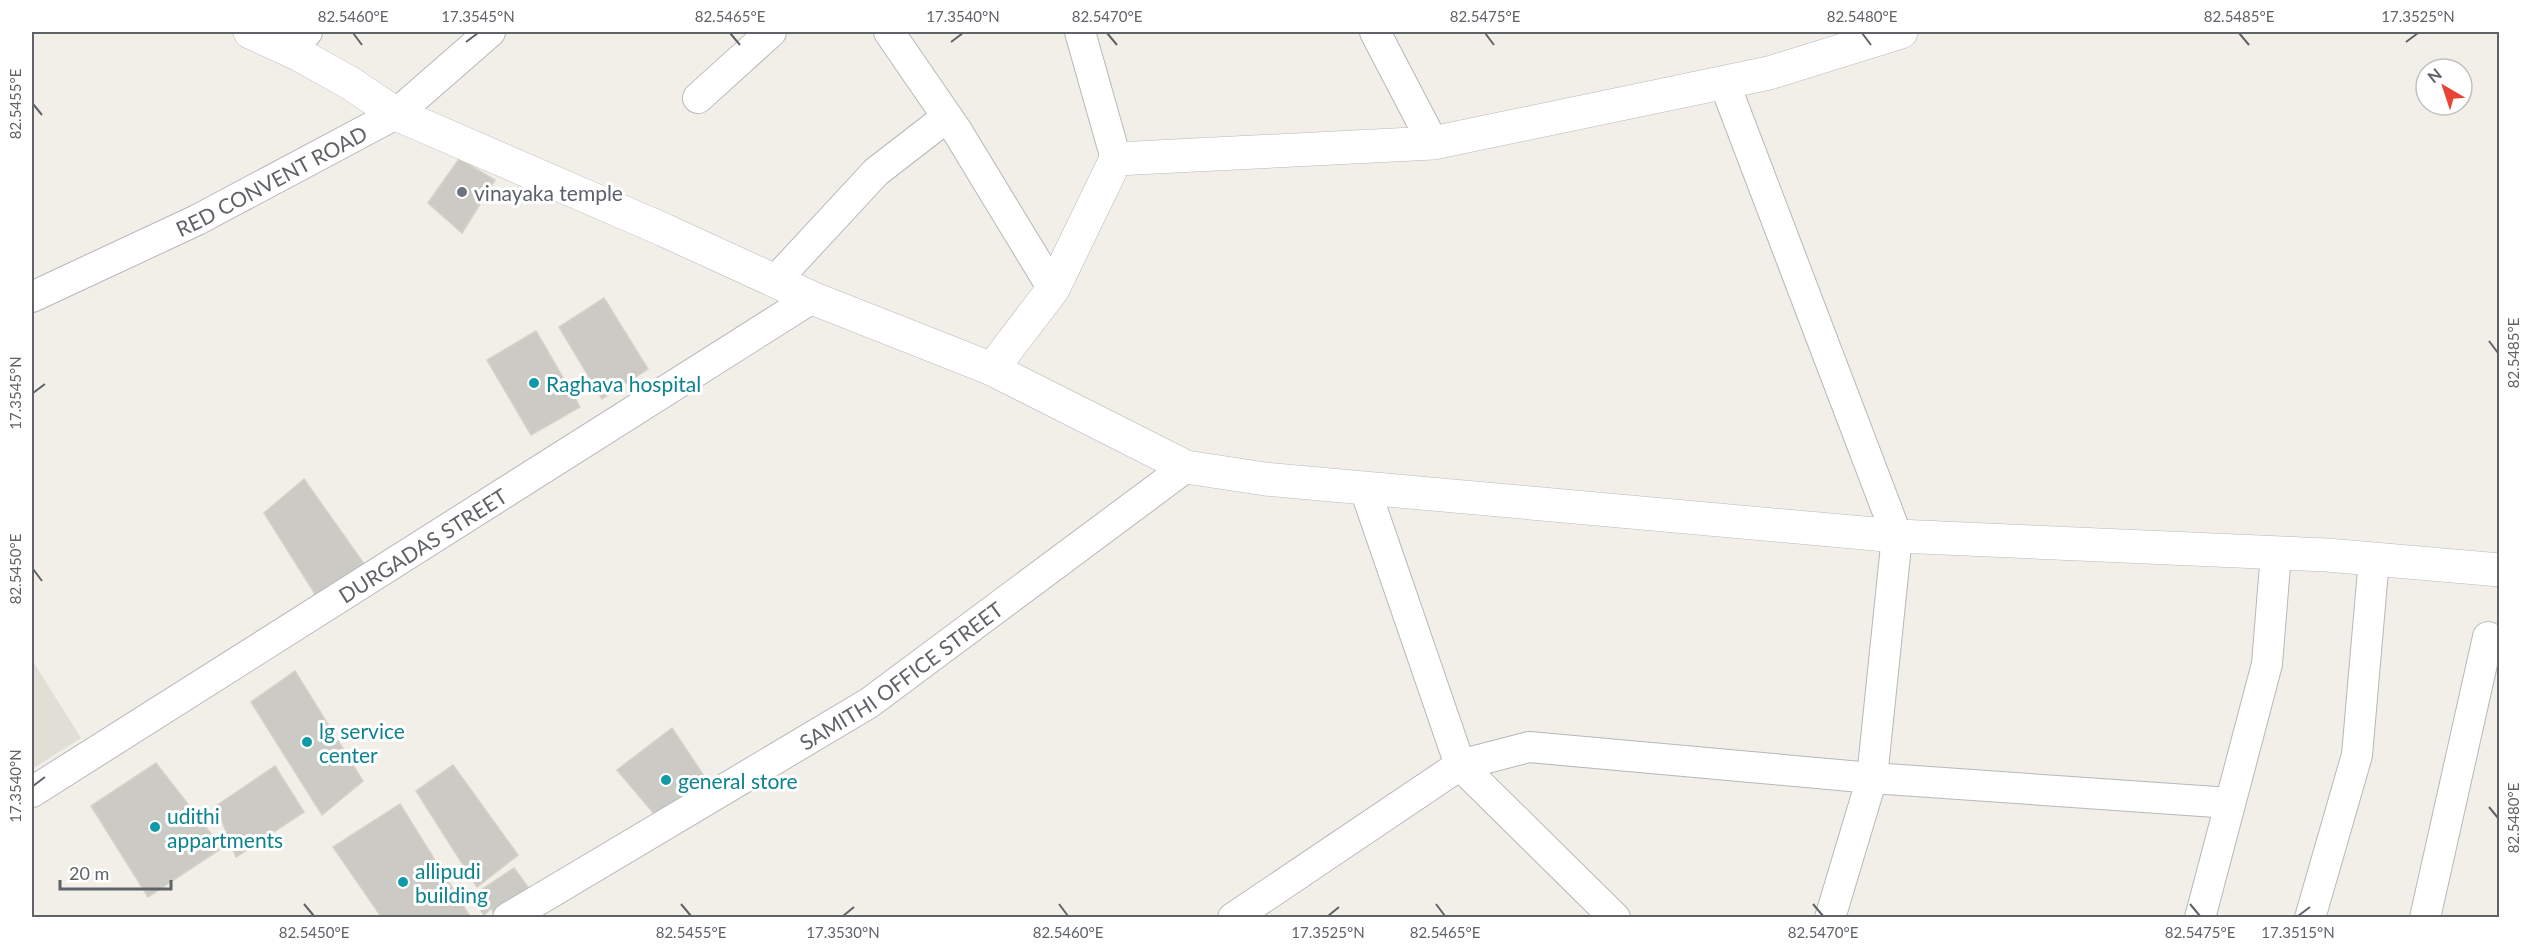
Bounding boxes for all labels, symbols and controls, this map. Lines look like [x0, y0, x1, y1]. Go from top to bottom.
text: 82.5460°E [318, 7, 388, 25]
text: 17.3545°N [441, 7, 515, 25]
text: 82.5465°E [695, 7, 765, 25]
text: 17.3540°N [926, 7, 1000, 25]
text: 82.5470°E [1072, 7, 1142, 25]
text: 82.5475°E [1450, 7, 1520, 25]
text: 82.5480°E [1827, 7, 1897, 25]
text: 82.5485°E [2204, 7, 2274, 25]
text: 17.3525°N [2381, 7, 2455, 25]
north arrow [2414, 57, 2474, 117]
text: N [2423, 64, 2445, 86]
text: 82.5455°E [6, 69, 24, 139]
street label: RED CONVENT ROAD [171, 120, 371, 241]
place label: vinayaka temple [474, 180, 623, 205]
marker: vinayaka temple [455, 185, 469, 199]
text: 82.5485°E [2504, 318, 2522, 388]
text: 17.3545°N [6, 356, 24, 430]
place label: Raghava hospital [546, 371, 701, 396]
marker: Raghava hospital [527, 376, 541, 390]
street label: DURGADAS STREET [334, 482, 512, 607]
text: 82.5450°E [6, 534, 24, 604]
street label: SAMITHI OFFICE STREET [794, 595, 1008, 754]
place label: lg service center [319, 718, 405, 767]
marker: lg service center [300, 735, 314, 749]
text: 17.3540°N [6, 749, 24, 823]
place label: general store [678, 768, 798, 793]
marker: general store [659, 773, 673, 787]
text: 82.5480°E [2504, 783, 2522, 853]
place label: udithi appartments [167, 803, 283, 852]
marker: udithi appartments [148, 820, 162, 834]
scale bar [60, 853, 171, 891]
place label: allipudi building [415, 858, 488, 907]
text: 20 m [69, 862, 109, 884]
marker: allipudi building [396, 875, 410, 889]
text: 82.5450°E [279, 923, 349, 941]
text: 82.5455°E [656, 923, 726, 941]
text: 17.3530°N [806, 923, 880, 941]
text: 82.5460°E [1033, 923, 1103, 941]
text: 17.3525°N [1291, 923, 1365, 941]
text: 82.5465°E [1410, 923, 1480, 941]
text: 82.5470°E [1788, 923, 1858, 941]
text: 82.5475°E [2165, 923, 2235, 941]
text: 17.3515°N [2261, 923, 2335, 941]

